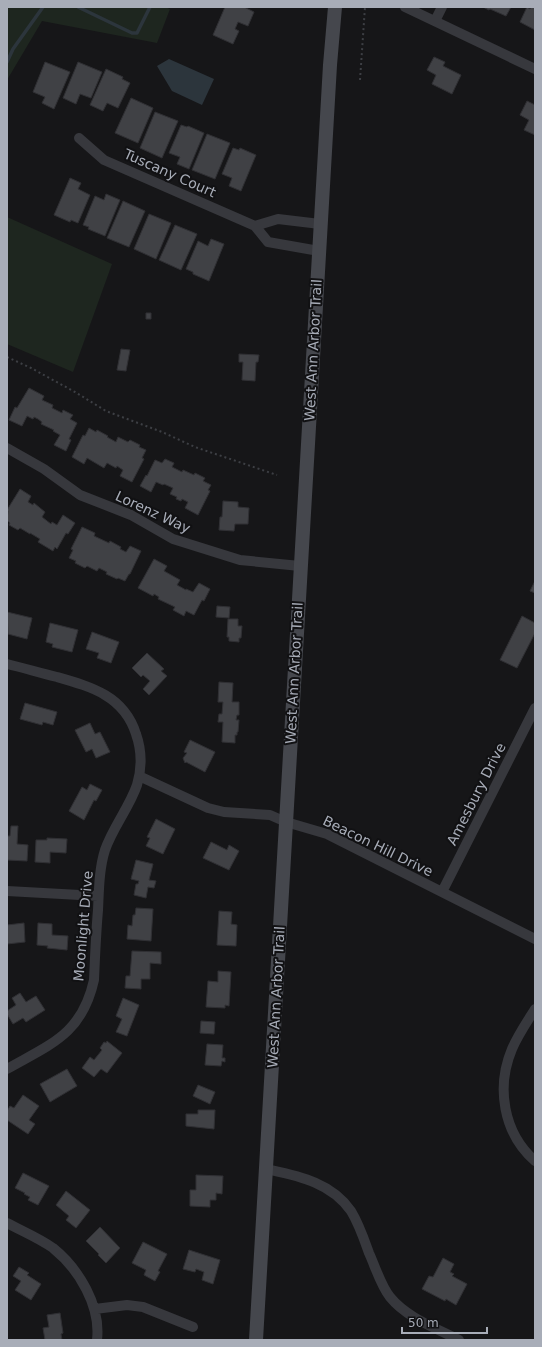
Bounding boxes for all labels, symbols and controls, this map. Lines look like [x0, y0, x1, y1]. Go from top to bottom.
street label: Tuscany Court [121, 145, 219, 201]
street label: West Ann Arbor Trail [301, 279, 325, 421]
street label: Lorenz Way [113, 488, 193, 536]
street label: West Ann Arbor Trail [282, 602, 306, 744]
street label: Amesbury Drive [443, 740, 509, 848]
street label: Beacon Hill Drive [320, 812, 436, 880]
street label: Moonlight Drive [70, 870, 96, 982]
street label: West Ann Arbor Trail [264, 926, 288, 1068]
scale bar [402, 1309, 487, 1335]
text: 50 m [408, 1316, 439, 1330]

